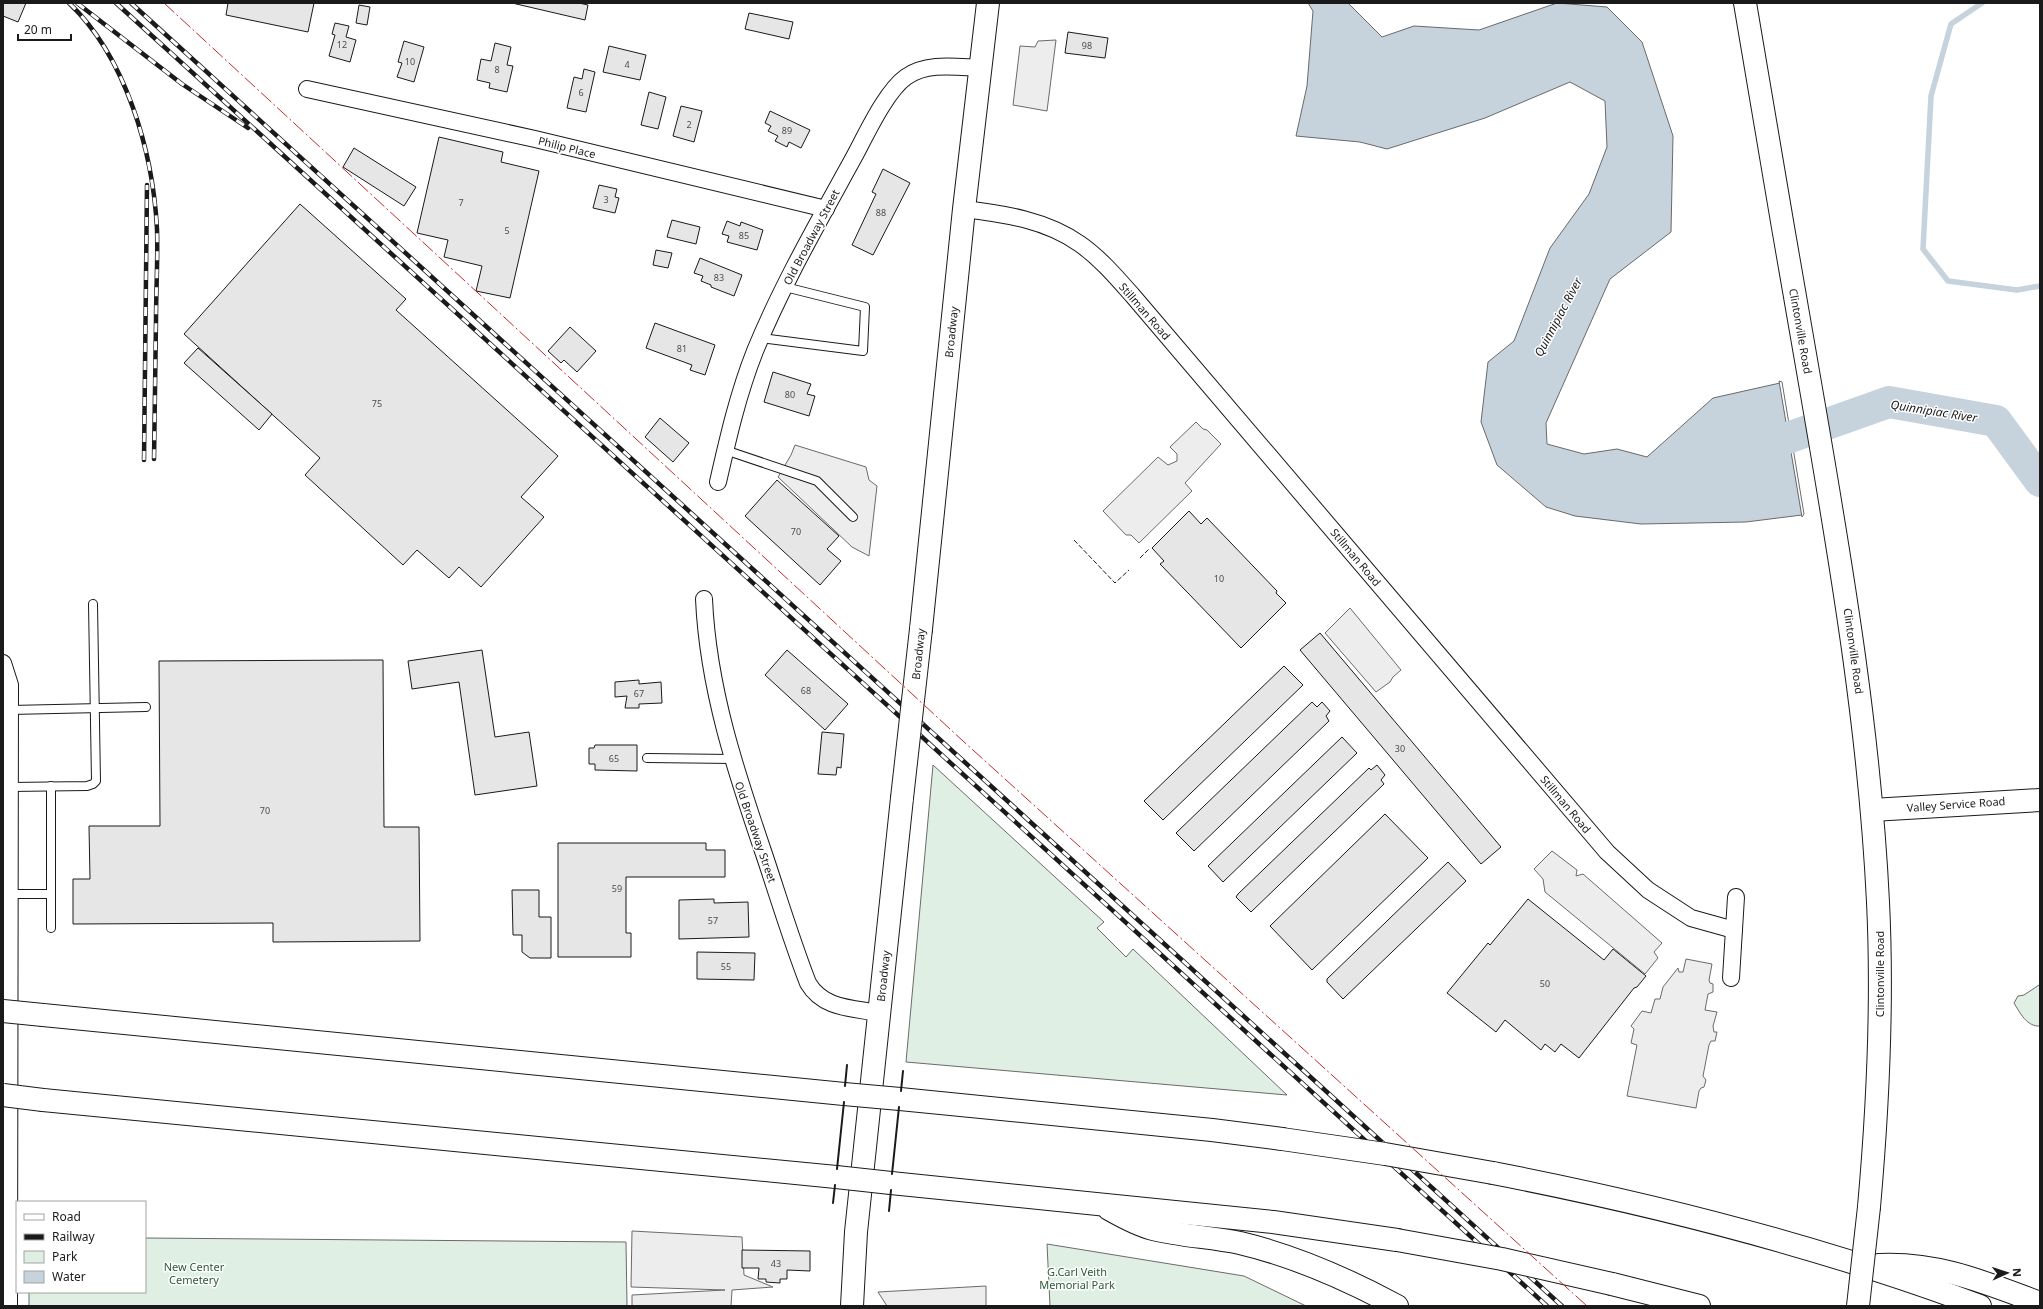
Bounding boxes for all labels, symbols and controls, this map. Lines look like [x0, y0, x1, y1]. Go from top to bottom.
scale bar [18, 16, 71, 42]
text: 20 m [24, 21, 52, 38]
house number: 12 [337, 38, 347, 51]
house number: 98 [1082, 39, 1092, 52]
house number: 10 [405, 55, 415, 68]
house number: 4 [624, 58, 630, 71]
house number: 8 [494, 63, 500, 76]
house number: 6 [578, 86, 584, 99]
house number: 2 [686, 118, 692, 131]
house number: 89 [782, 124, 792, 137]
street label: Philip Place [537, 133, 597, 161]
street label: Old Broadway Street [779, 187, 843, 287]
house number: 3 [603, 193, 609, 206]
house number: 7 [458, 196, 464, 209]
house number: 88 [876, 206, 886, 219]
house number: 5 [504, 224, 510, 237]
house number: 85 [739, 229, 749, 242]
house number: 83 [714, 271, 724, 284]
water label: Quinnipiac River [1530, 273, 1587, 360]
street label: Stillman Road [1116, 279, 1174, 343]
street label: Clintonville Road [1786, 287, 1816, 375]
street label: Broadway [941, 305, 961, 358]
house number: 81 [677, 342, 687, 355]
house number: 80 [785, 388, 795, 401]
water label: Quinnipiac River [1889, 396, 1980, 426]
house number: 75 [372, 397, 382, 410]
house number: 70 [791, 525, 801, 538]
street label: Stillman Road [1327, 525, 1385, 589]
house number: 10 [1214, 572, 1224, 585]
street label: Clintonville Road [1841, 607, 1867, 695]
street label: Broadway [908, 627, 928, 680]
house number: 68 [801, 684, 811, 697]
house number: 67 [634, 687, 644, 700]
house number: 30 [1395, 742, 1405, 755]
house number: 65 [609, 752, 619, 765]
street label: Stillman Road [1537, 772, 1595, 836]
street label: Old Broadway Street [732, 779, 780, 885]
street label: Valley Service Road [1906, 793, 2006, 815]
house number: 70 [260, 804, 270, 817]
house number: 59 [612, 882, 622, 895]
house number: 57 [708, 914, 718, 927]
street label: Clintonville Road [1872, 931, 1887, 1017]
street label: Broadway [873, 949, 893, 1002]
house number: 55 [721, 960, 731, 973]
house number: 50 [1540, 977, 1550, 990]
legend [16, 1201, 146, 1293]
text: Road [52, 1208, 81, 1225]
text: Railway [52, 1228, 96, 1245]
text: Park [52, 1248, 78, 1265]
north arrow [1987, 1253, 2027, 1293]
house number: 43 [771, 1257, 781, 1270]
park label: New Center Cemetery [164, 1259, 225, 1287]
park label: G.Carl Veith Memorial Park [1039, 1264, 1115, 1292]
text: Water [52, 1268, 86, 1285]
text: N [2010, 1268, 2025, 1277]

